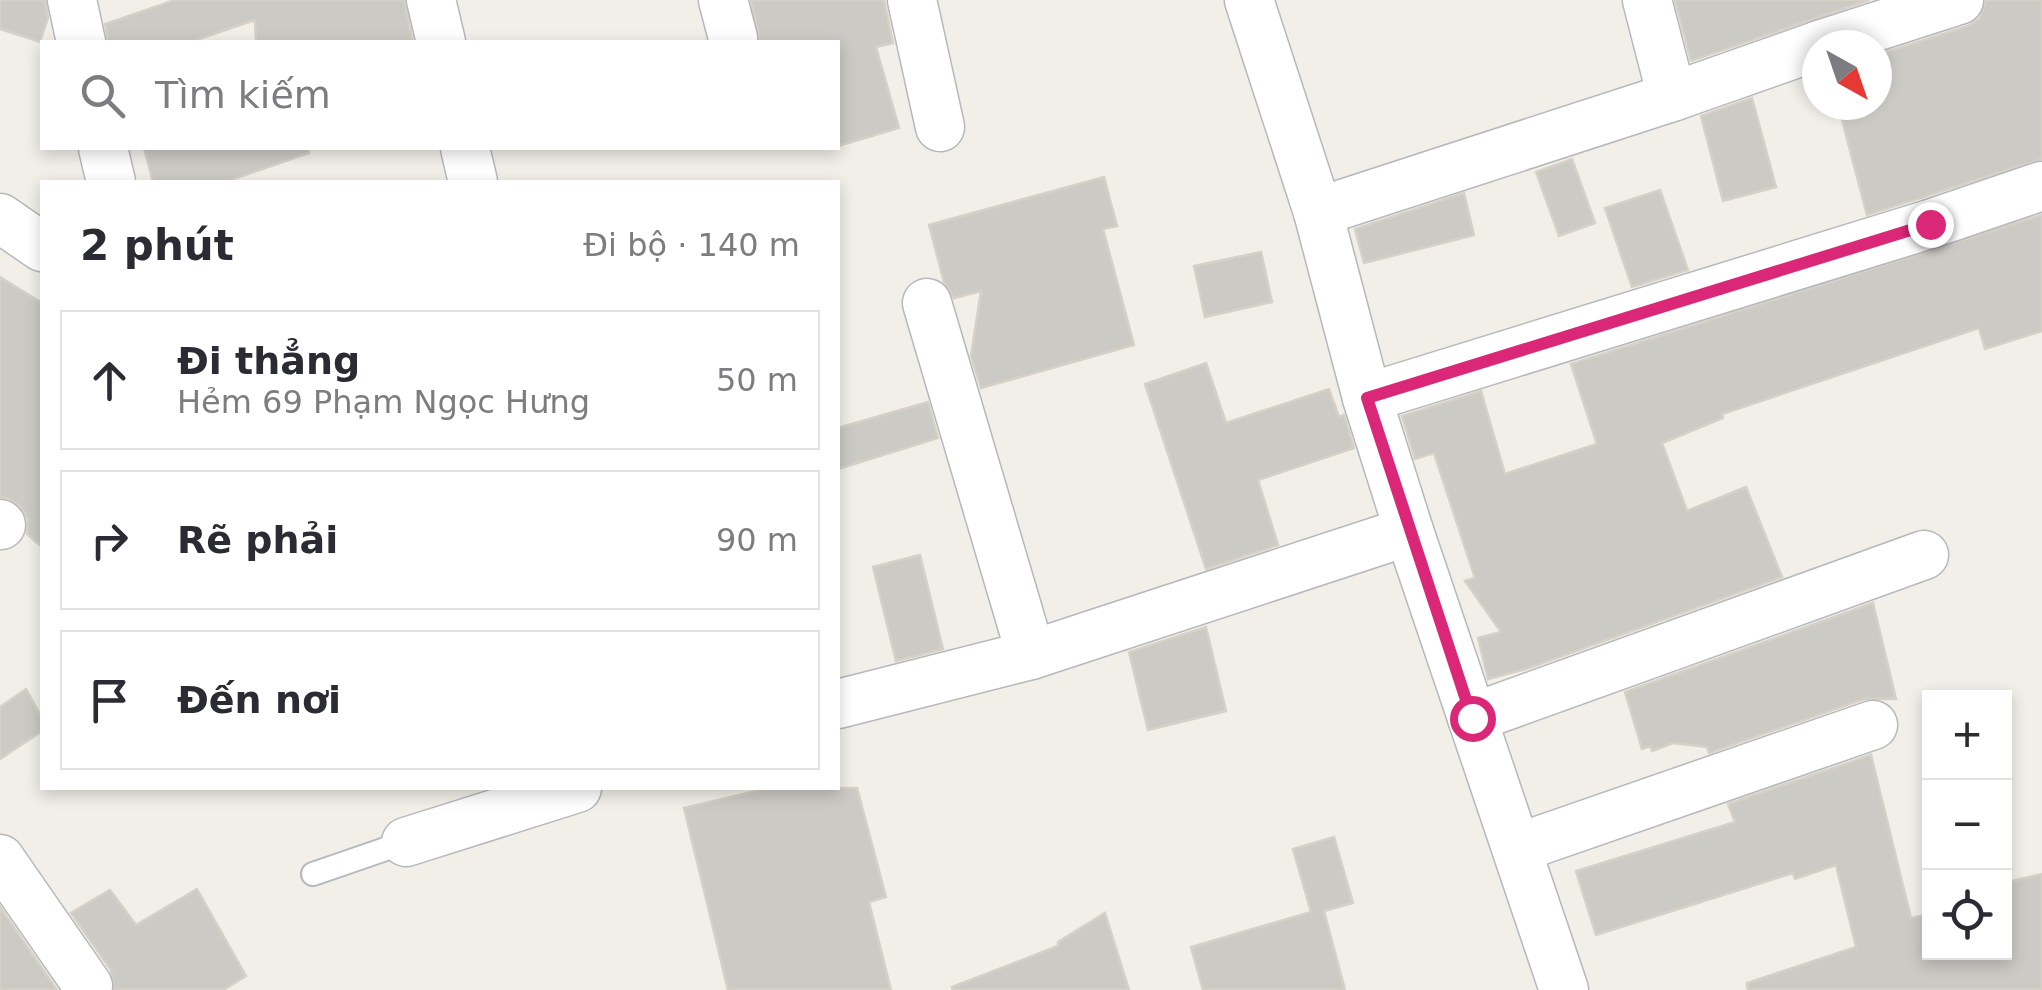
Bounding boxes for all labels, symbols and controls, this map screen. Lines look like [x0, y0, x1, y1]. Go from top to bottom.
north arrow [1802, 30, 1892, 120]
search box [40, 40, 840, 150]
icon: search [75, 68, 130, 123]
text: Tìm kiếm [155, 73, 331, 117]
route end [1908, 202, 1954, 248]
text: 2 phút [80, 221, 234, 270]
text: Đi bộ · 140 m [583, 226, 800, 264]
text: Đi thẳng [177, 339, 360, 383]
icon: ahead [82, 353, 137, 408]
text: 50 m [716, 361, 798, 399]
text: Hẻm 69 Phạm Ngọc Hưng [177, 383, 590, 421]
icon: right [82, 513, 137, 568]
text: Rẽ phải [177, 518, 338, 562]
text: 90 m [716, 521, 798, 559]
icon: arrive [82, 673, 137, 728]
text: Đến nơi [177, 678, 341, 722]
map controls [1922, 690, 2012, 960]
button: + [1922, 690, 2012, 780]
route start [1450, 696, 1496, 742]
button: − [1922, 780, 2012, 870]
button: locate [1922, 870, 2012, 960]

